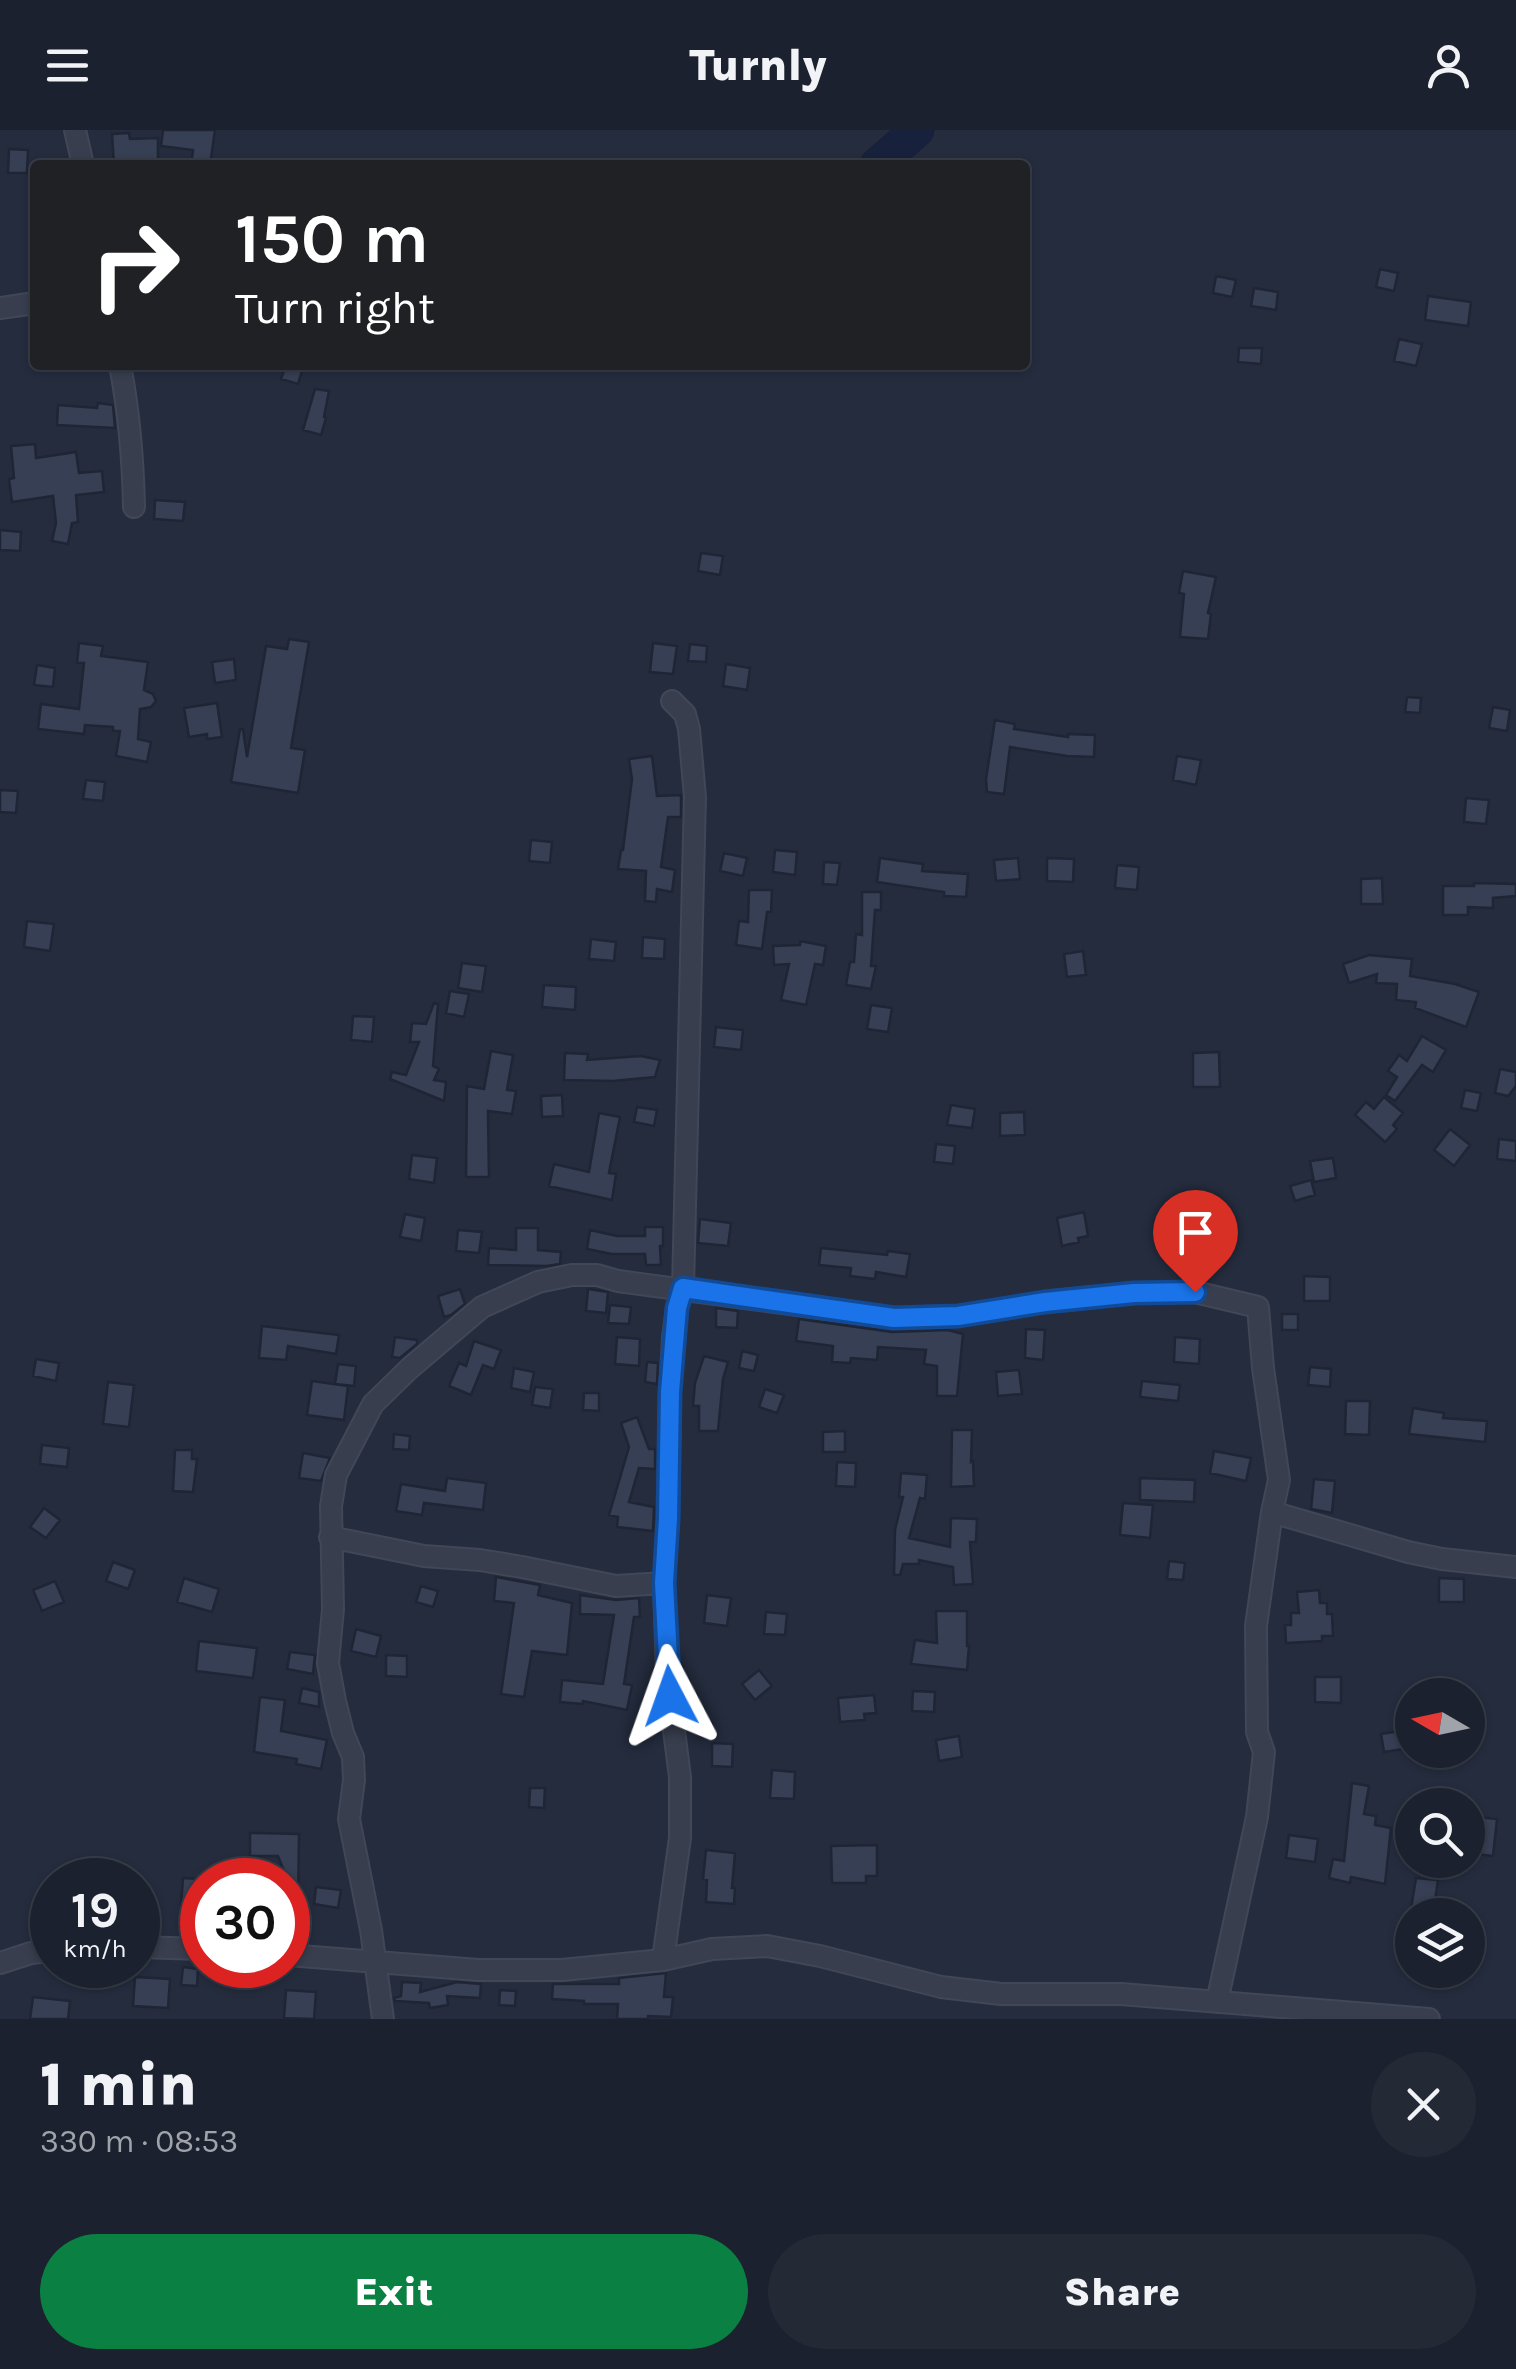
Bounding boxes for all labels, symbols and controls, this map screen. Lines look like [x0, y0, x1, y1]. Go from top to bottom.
icon: menu [40, 38, 95, 93]
icon: person [1421, 38, 1476, 93]
text: Turnly [689, 39, 827, 91]
text: 150 m [235, 198, 429, 280]
icon: right [70, 200, 200, 330]
text: Turn right [235, 282, 435, 334]
pin [1153, 1190, 1238, 1293]
icon: arrive [1168, 1205, 1223, 1260]
position arrow [618, 1644, 722, 1748]
north arrow [1395, 1678, 1485, 1768]
map controls [1395, 1678, 1485, 1988]
button: search [1395, 1788, 1485, 1878]
speed limit sign: 30 [180, 1858, 310, 1988]
text: 19 [71, 1881, 119, 1940]
button: layers [1395, 1898, 1485, 1988]
text: km/h [63, 1934, 127, 1963]
text: 1 min [40, 2050, 197, 2120]
button: close [1371, 2052, 1476, 2157]
text: 330 m · 08:53 [40, 2123, 238, 2160]
button: Exit [40, 2234, 748, 2349]
button: Share [768, 2234, 1476, 2349]

